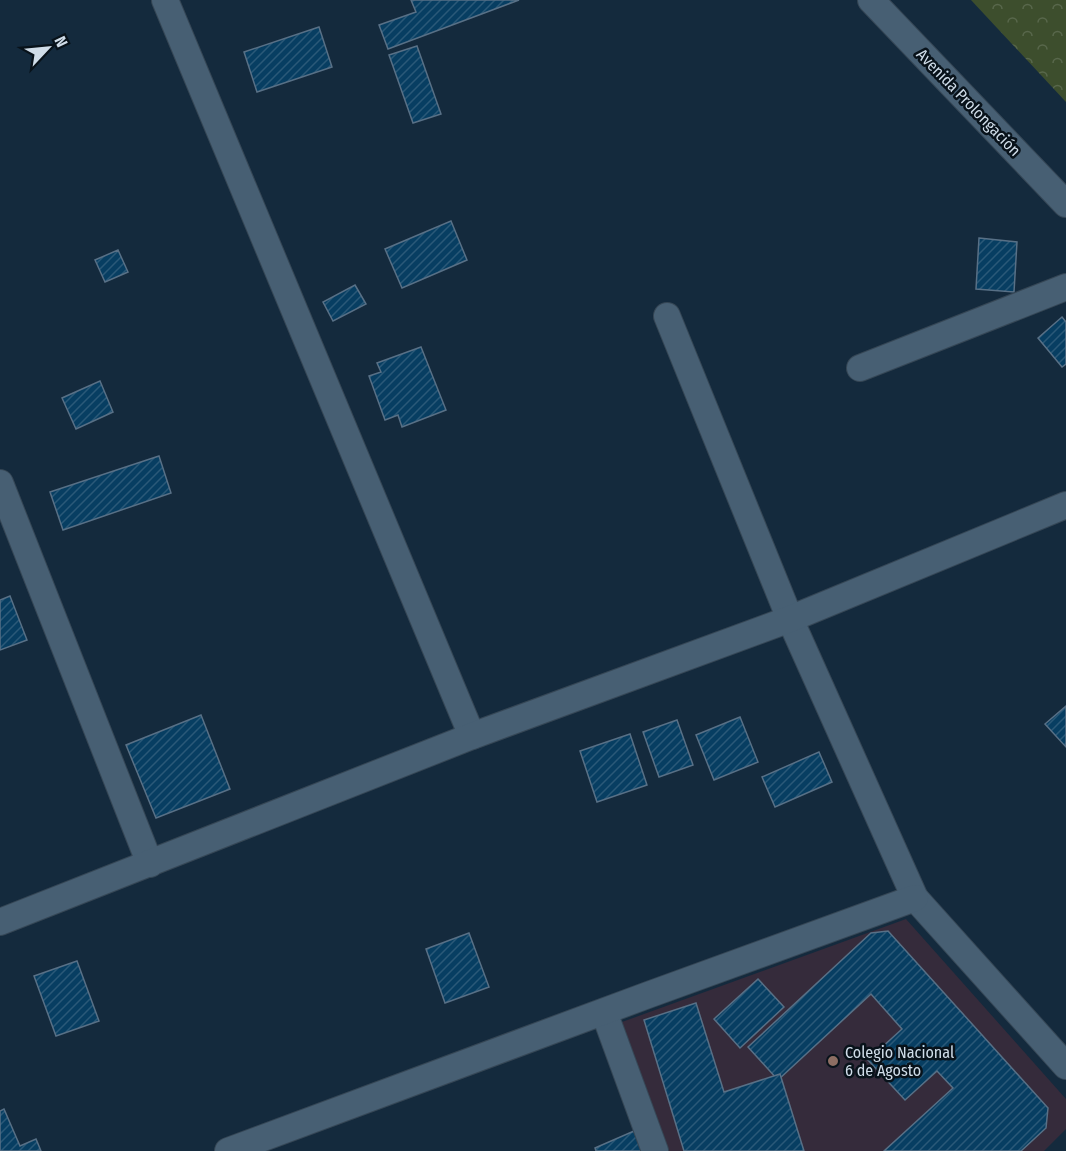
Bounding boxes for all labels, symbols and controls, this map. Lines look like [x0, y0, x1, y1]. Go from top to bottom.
north arrow [18, 18, 78, 78]
text: N [50, 33, 72, 50]
street label: Avenida Prolongación [913, 45, 1025, 160]
place label: Colegio Nacional 6 de Agosto [845, 1043, 954, 1080]
marker: Colegio Nacional 6 de Agosto [826, 1054, 840, 1068]

